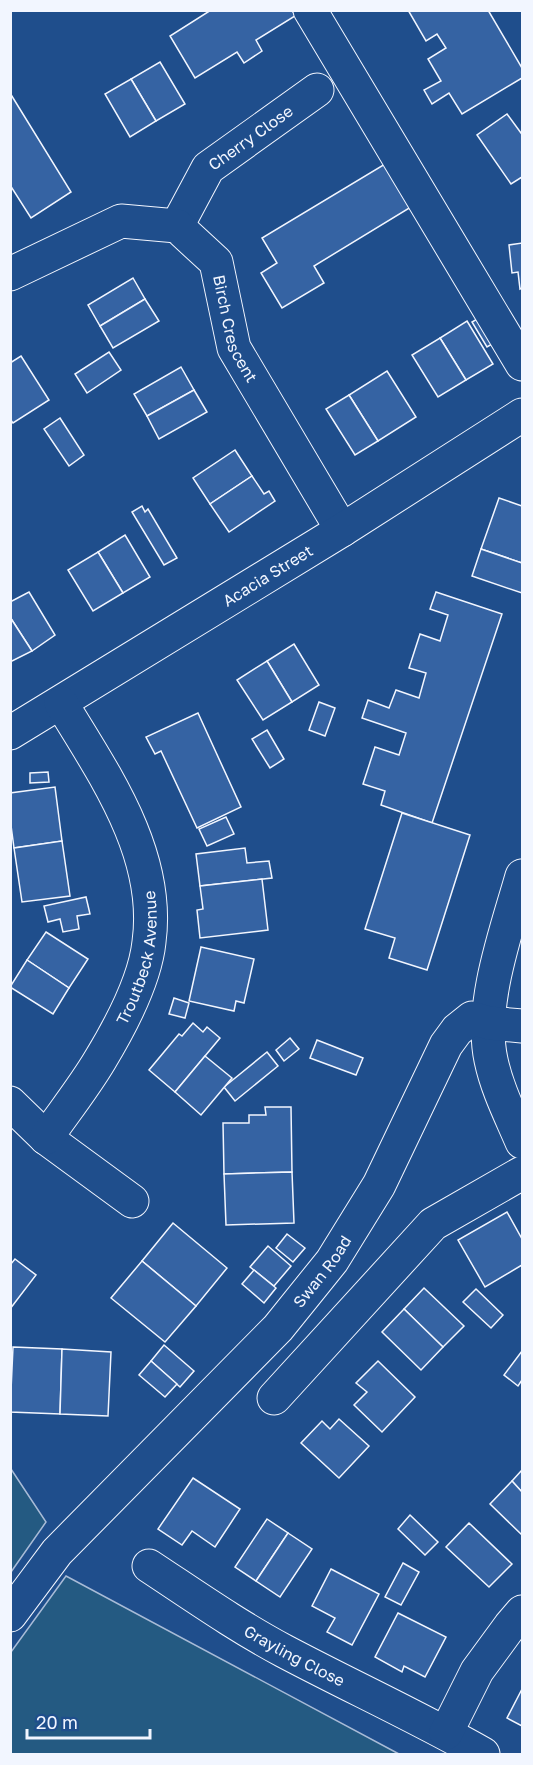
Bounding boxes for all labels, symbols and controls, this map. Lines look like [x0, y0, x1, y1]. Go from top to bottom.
street label: Cherry Close [204, 101, 297, 175]
street label: Birch Crescent [209, 273, 262, 386]
street label: Acacia Street [219, 540, 316, 611]
street label: Troutbeck Avenue [112, 890, 161, 1028]
street label: Swan Road [289, 1232, 355, 1311]
street label: Grayling Close [240, 1620, 348, 1691]
scale bar [27, 1702, 150, 1740]
text: 20 m [36, 1711, 78, 1733]

